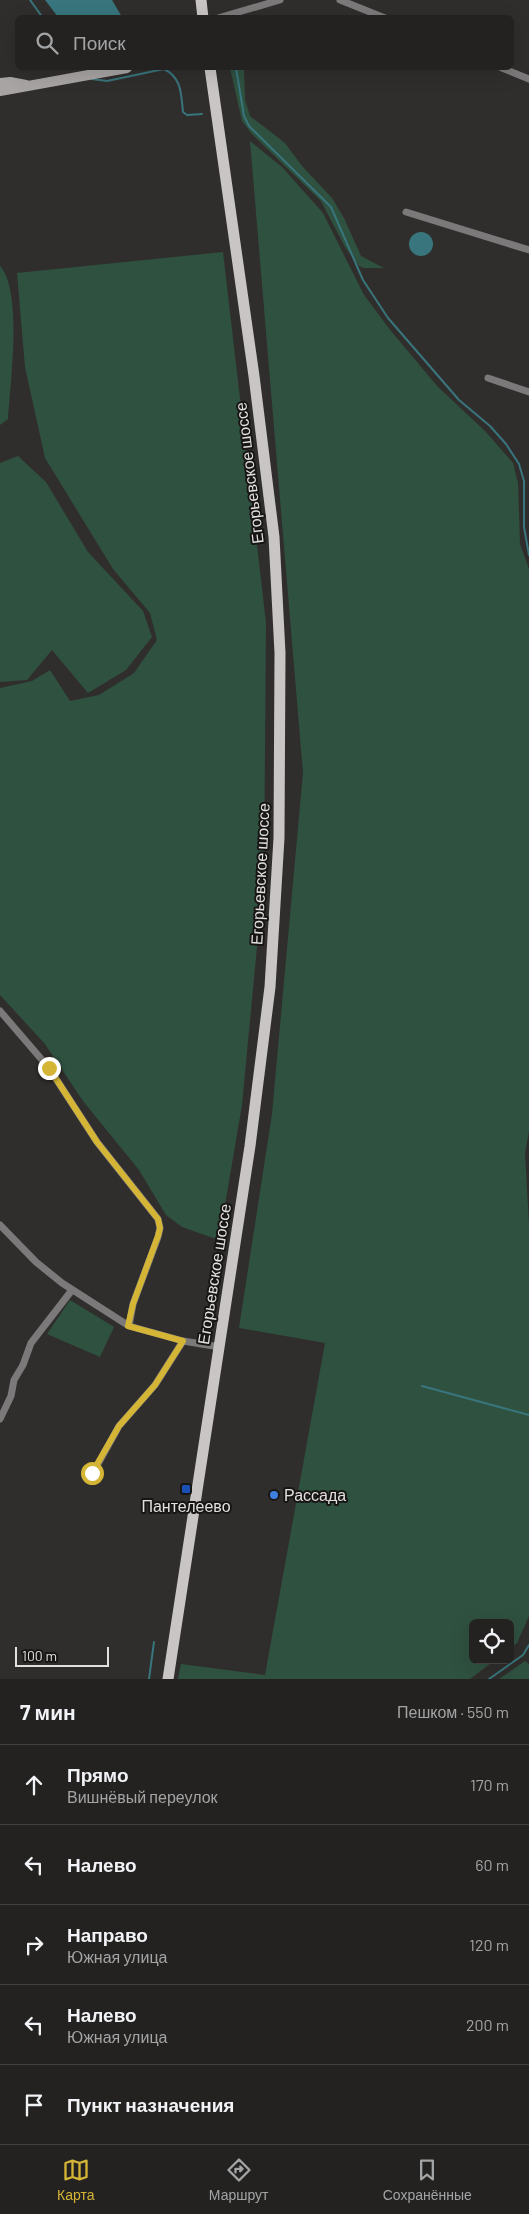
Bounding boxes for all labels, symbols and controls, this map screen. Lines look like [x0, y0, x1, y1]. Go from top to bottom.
search box [15, 15, 514, 70]
icon: search [33, 29, 61, 57]
text: Поиск [73, 31, 126, 54]
street label: Егорьевское шоссе [230, 401, 267, 545]
street label: Егорьевское шоссе [246, 802, 273, 946]
route end [38, 1057, 61, 1080]
street label: Егорьевское шоссе [193, 1202, 234, 1346]
route start [81, 1462, 104, 1485]
marker: Пантелеево [180, 1483, 192, 1495]
place label: Рассада [284, 1485, 346, 1504]
marker: Рассада [268, 1489, 280, 1501]
place label: Пантелеево [141, 1496, 231, 1515]
map controls [469, 1619, 514, 1664]
button: locate [469, 1619, 514, 1664]
scale bar [15, 1644, 109, 1667]
text: 100 m [22, 1647, 57, 1664]
text: 7 мин [20, 1699, 76, 1724]
text: Пешком · 550 m [397, 1702, 509, 1721]
text: Прямо [67, 1763, 129, 1786]
icon: ahead [20, 1771, 48, 1799]
text: 170 m [470, 1775, 509, 1794]
text: Вишнёвый переулок [67, 1787, 218, 1806]
icon: left [20, 1851, 48, 1879]
text: Налево [67, 1853, 137, 1876]
text: 60 m [475, 1855, 509, 1874]
text: Направо [67, 1923, 148, 1946]
icon: right [20, 1931, 48, 1959]
text: 120 m [469, 1935, 509, 1954]
text: Южная улица [67, 1947, 167, 1966]
text: Налево [67, 2003, 137, 2026]
icon: left [20, 2011, 48, 2039]
text: 200 m [466, 2015, 509, 2034]
text: Южная улица [67, 2027, 167, 2046]
icon: arrive [20, 2091, 48, 2119]
text: Пункт назначения [67, 2093, 234, 2116]
tab: Карта [57, 2156, 95, 2203]
tab: Маршрут [209, 2156, 268, 2203]
tab: Сохранённые [383, 2156, 472, 2203]

